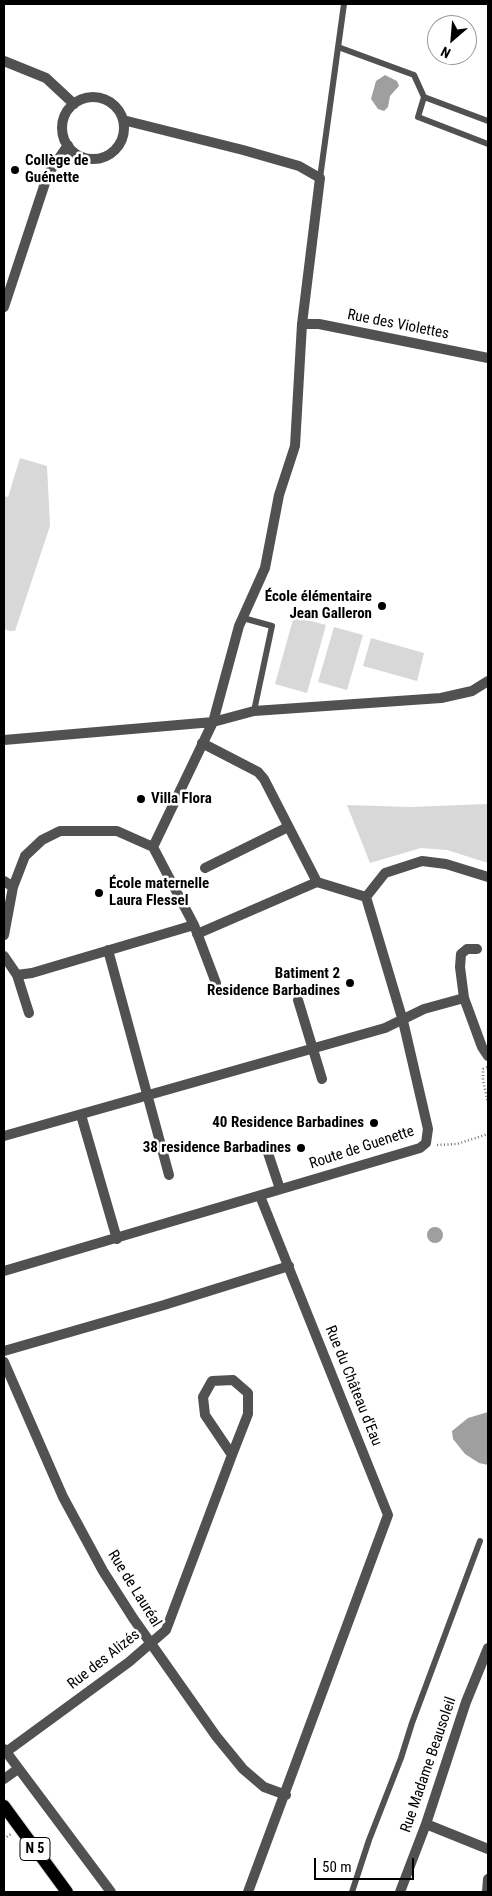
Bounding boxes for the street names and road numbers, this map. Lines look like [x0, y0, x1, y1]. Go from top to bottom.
street label: Rue des Violettes [346, 306, 450, 344]
street label: Route de Guenette [307, 1123, 417, 1173]
street label: Rue du Château d'Eau [321, 1323, 385, 1449]
street label: Rue de Lauréal [103, 1547, 165, 1631]
street label: Rue des Alizés [64, 1626, 144, 1694]
street label: Rue Madame Beausoleil [397, 1695, 461, 1835]
road number: N 5 [20, 1838, 50, 1860]

